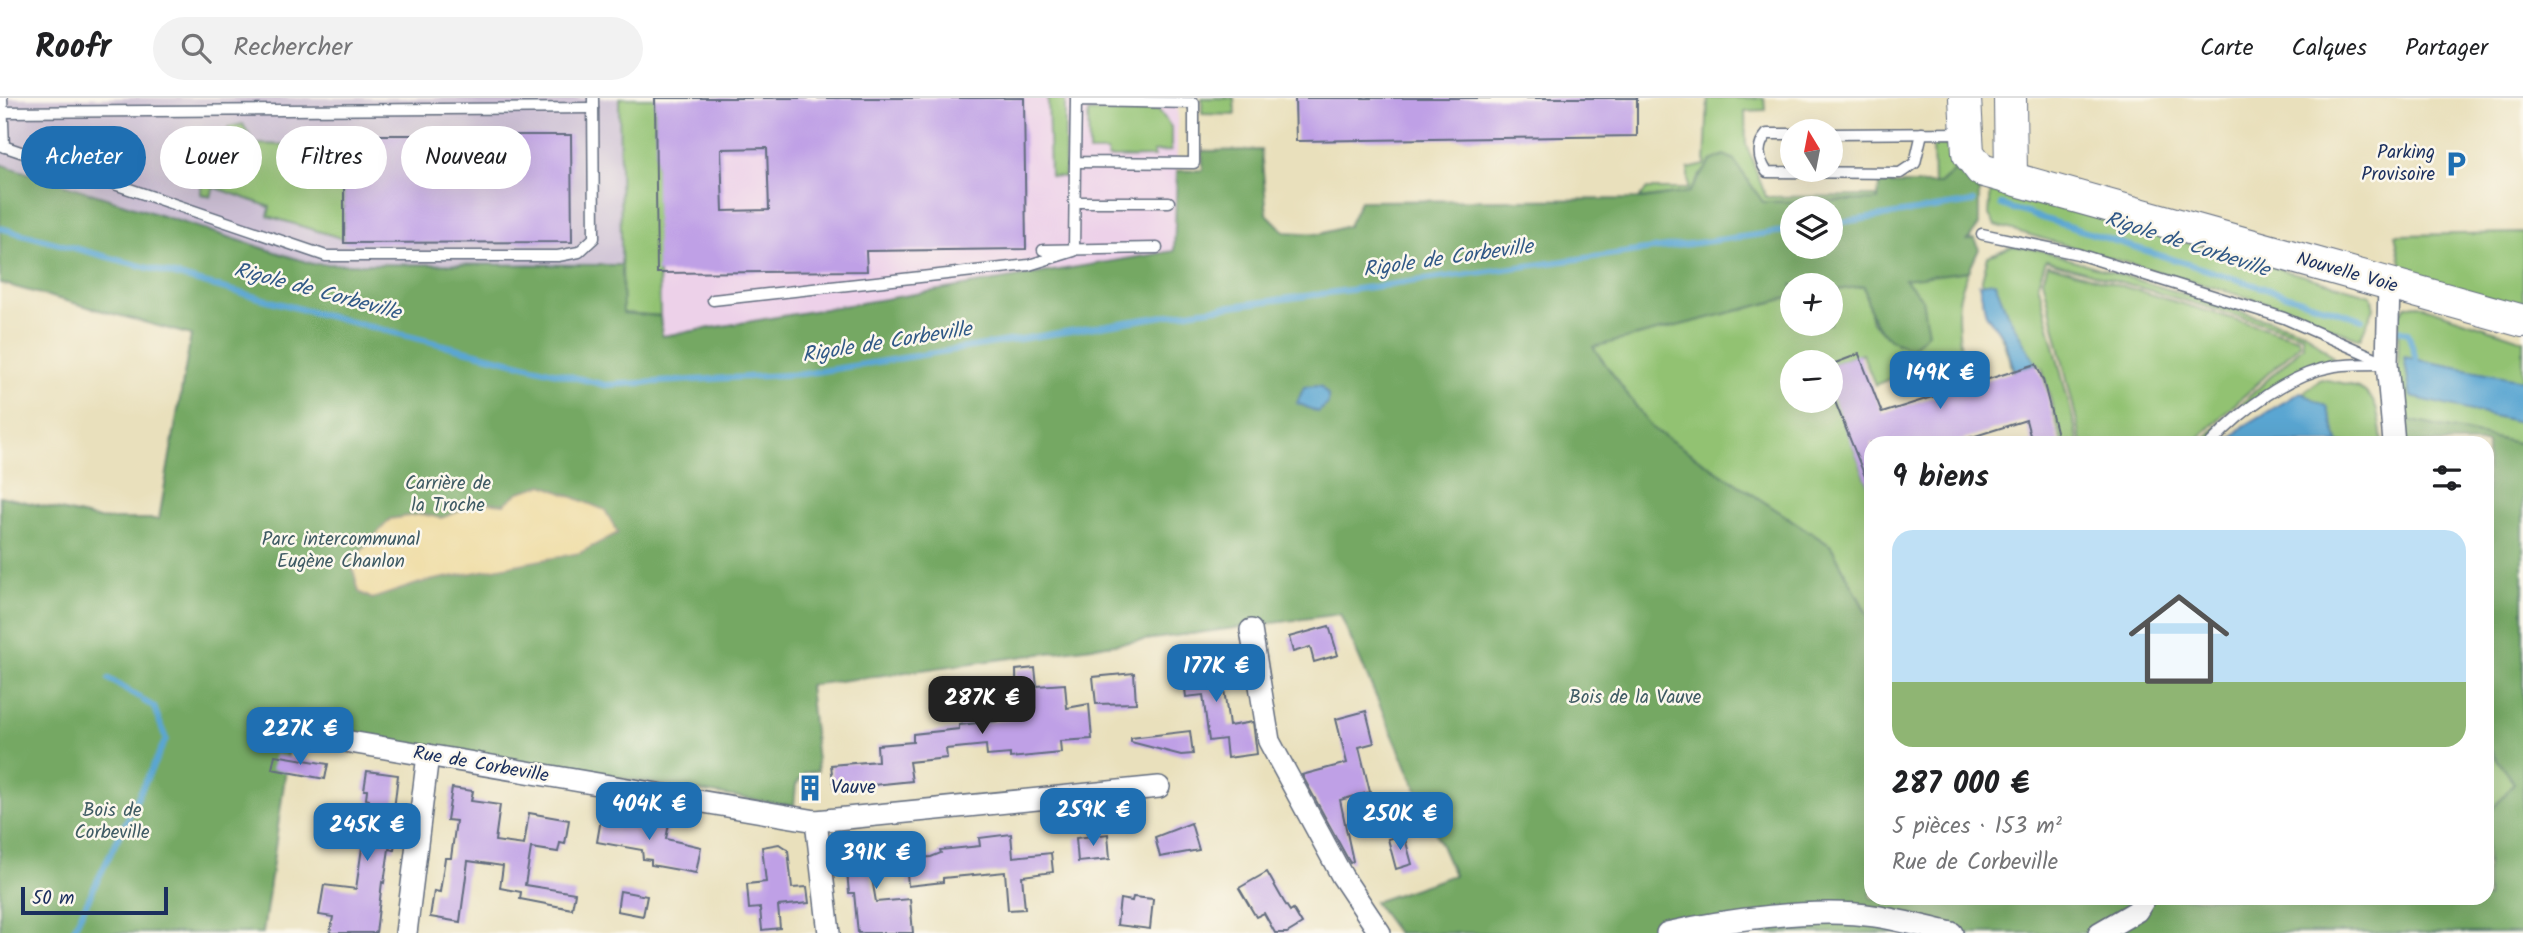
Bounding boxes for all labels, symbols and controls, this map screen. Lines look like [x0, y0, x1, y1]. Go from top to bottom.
search box [153, 17, 643, 80]
text: Roofr [35, 22, 111, 75]
text: Rechercher [233, 27, 352, 69]
icon: search [177, 29, 215, 67]
text: Carte [2200, 29, 2254, 68]
text: Calques [2292, 29, 2367, 68]
text: Partager [2405, 29, 2488, 68]
north arrow [1780, 119, 1843, 182]
map controls [1780, 119, 1843, 413]
chip: Acheter [21, 126, 146, 189]
chip: Louer [160, 126, 262, 189]
chip: Filtres [276, 126, 387, 189]
chip: Nouveau [401, 126, 531, 189]
place label: Parking Provisoire [2361, 138, 2435, 190]
parking icon: Parking Provisoire [2441, 149, 2471, 179]
button: layers [1780, 196, 1843, 259]
water label: Rigole de Corbeville [2100, 203, 2276, 288]
water label: Rigole de Corbeville [1361, 230, 1538, 287]
street label: Nouvelle Voie [2293, 244, 2402, 302]
water label: Rigole de Corbeville [230, 254, 406, 331]
button: + [1780, 273, 1843, 336]
water label: Rigole de Corbeville [800, 313, 977, 373]
button: − [1780, 350, 1843, 413]
pin: 149K € [1883, 352, 1997, 411]
text: 149K € [1906, 356, 1974, 392]
text: 9 biens [1892, 454, 1989, 502]
icon: filters [2428, 459, 2466, 497]
park label: Carrière de la Troche [405, 469, 492, 521]
park label: Parc intercommunal Eugène Chanlon [262, 525, 421, 577]
icon: home [2116, 576, 2242, 702]
pin: 177K € [1159, 644, 1273, 704]
text: 177K € [1183, 649, 1249, 685]
pin: 287K € [925, 676, 1039, 736]
text: 287K € [944, 681, 1020, 717]
park label: Bois de la Vauve [1569, 683, 1702, 713]
pin: 227K € [243, 708, 357, 767]
text: 227K € [263, 712, 337, 748]
street label: Rue de Corbeville [411, 738, 552, 792]
text: 287 000 € [1892, 761, 2030, 809]
building icon: Vauve [795, 773, 825, 803]
place label: Vauve [831, 773, 876, 803]
pin: 404K € [592, 782, 706, 842]
text: 404K € [612, 787, 686, 823]
pin: 259K € [1036, 788, 1150, 848]
pin: 250K € [1343, 792, 1457, 852]
text: 259K € [1056, 793, 1130, 829]
park label: Bois de Corbeville [74, 796, 150, 848]
text: 250K € [1363, 797, 1437, 833]
pin: 245K € [310, 804, 424, 863]
text: 245K € [330, 808, 404, 844]
text: 5 pièces · 153 m² [1892, 809, 2062, 845]
pin: 391K € [819, 832, 933, 891]
text: 391K € [842, 836, 910, 872]
text: Rue de Corbeville [1892, 845, 2058, 881]
scale bar [21, 884, 168, 916]
text: 50 m [32, 884, 74, 914]

